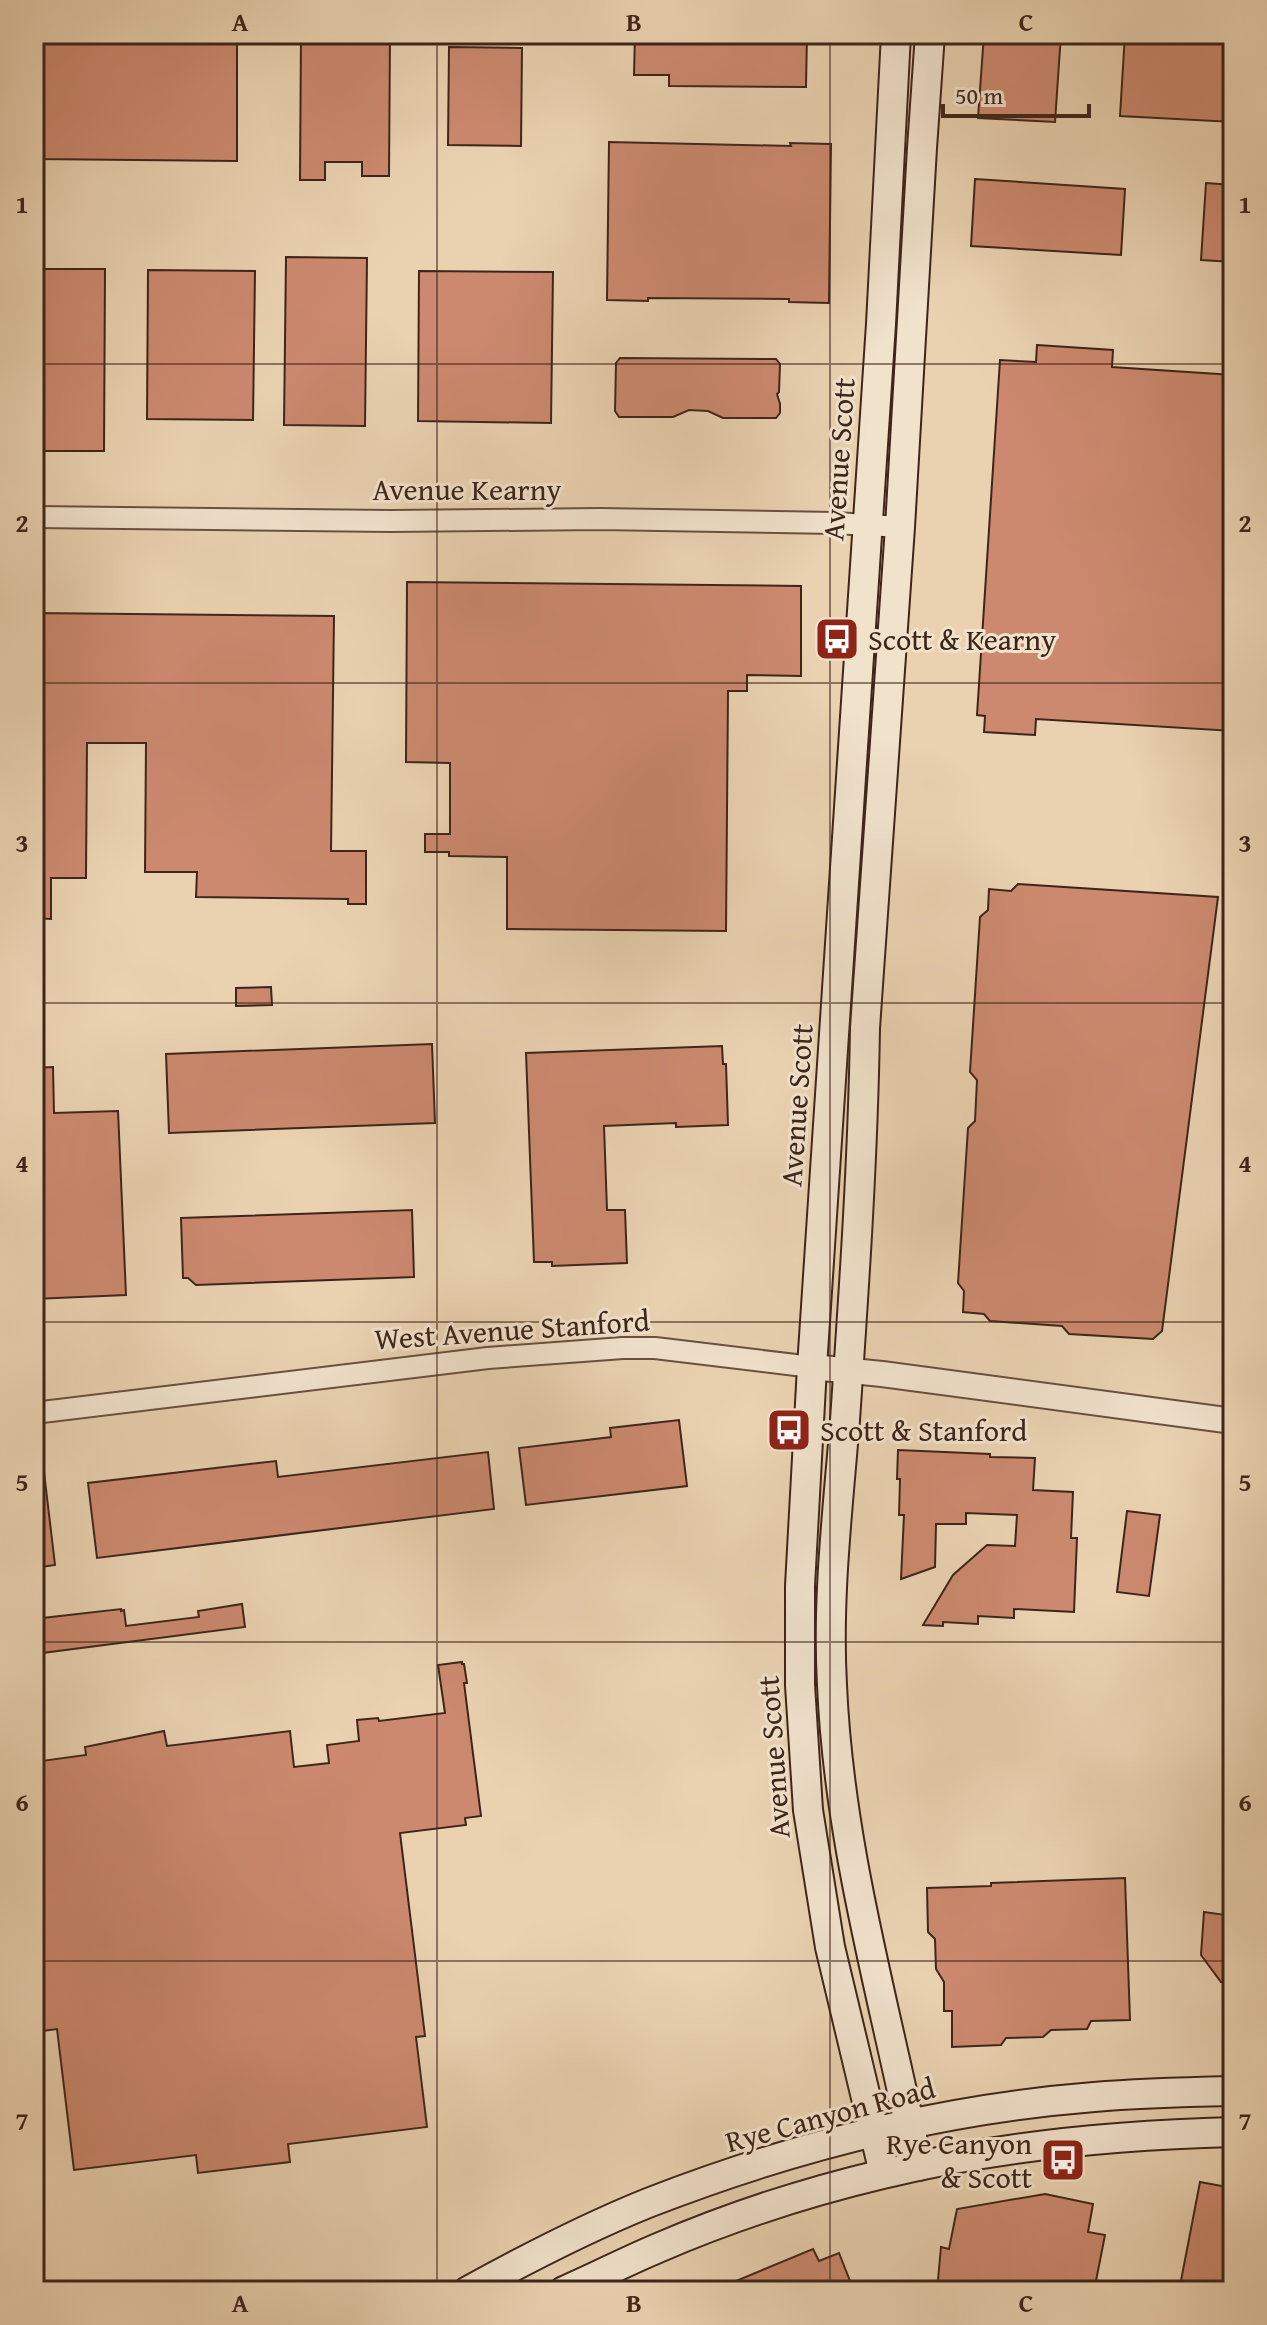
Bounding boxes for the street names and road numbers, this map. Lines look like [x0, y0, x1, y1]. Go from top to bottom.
street label: Avenue Scott [810, 376, 866, 542]
street label: Avenue Kearny [373, 467, 562, 511]
street label: Avenue Scott [768, 1022, 824, 1188]
street label: West Avenue Stanford [373, 1297, 651, 1361]
street label: Avenue Scott [745, 1674, 801, 1840]
street label: Rye Canyon Road [720, 2065, 940, 2163]

